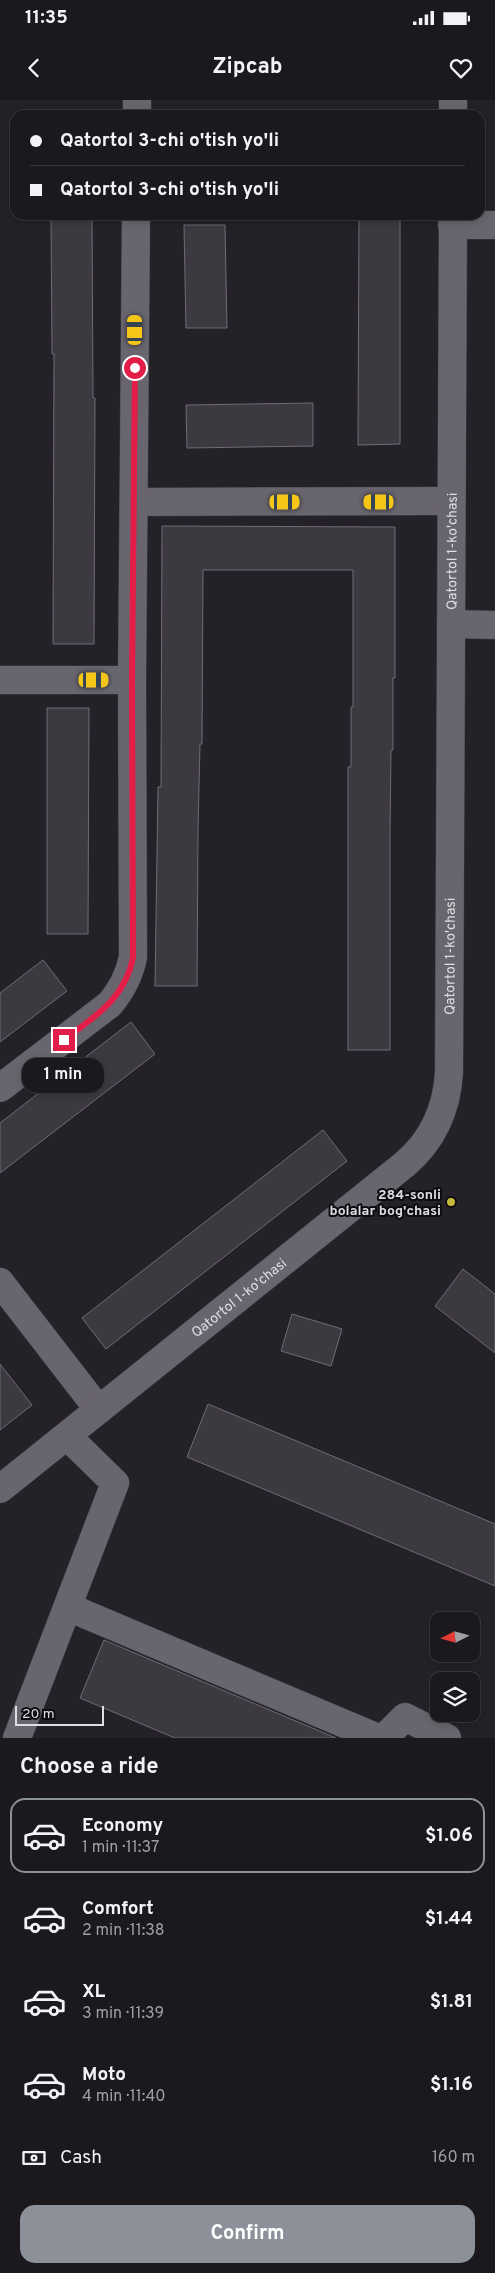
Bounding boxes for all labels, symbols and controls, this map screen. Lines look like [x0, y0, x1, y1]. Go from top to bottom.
text: 11:35 [25, 6, 68, 30]
icon: back [20, 54, 48, 82]
text: Zipcab [213, 54, 282, 81]
icon: heart [447, 54, 475, 82]
text: Qatortol 3-chi o'tish yo'li [60, 129, 279, 153]
text: Qatortol 3-chi o'tish yo'li [60, 178, 279, 202]
car [127, 315, 142, 345]
route start [124, 357, 146, 379]
street label: Qatortol 1-ko'chasi [444, 493, 462, 610]
car [270, 495, 300, 510]
car [364, 495, 394, 510]
car [79, 673, 109, 688]
street label: Qatortol 1-ko'chasi [442, 898, 460, 1015]
route end [53, 1029, 75, 1051]
callout: 1 min [23, 1058, 105, 1092]
text: 1 min [44, 1065, 82, 1085]
place label: 284-sonli bolalar bog'chasi [330, 1187, 441, 1220]
marker: 284-sonli bolalar bog'chasi [445, 1196, 457, 1208]
street label: Qatortol 1-ko'chasi [189, 1255, 291, 1342]
north arrow [430, 1612, 480, 1662]
map controls [430, 1612, 480, 1722]
button: layers [430, 1672, 480, 1722]
scale bar [15, 1703, 104, 1726]
text: 20 m [22, 1706, 55, 1723]
text: Choose a ride [20, 1754, 158, 1781]
icon: car [22, 1813, 67, 1858]
text: Economy [82, 1814, 163, 1838]
text: $1.06 [425, 1824, 473, 1848]
text: 1 min · 11:37 [82, 1838, 159, 1858]
icon: car [22, 1896, 67, 1941]
text: Comfort [82, 1897, 154, 1921]
text: $1.44 [425, 1907, 473, 1931]
text: 2 min · 11:38 [82, 1921, 165, 1941]
icon: car [22, 1979, 67, 2024]
text: XL [82, 1980, 105, 2004]
text: $1.81 [430, 1990, 473, 2014]
text: 3 min · 11:39 [82, 2004, 164, 2024]
icon: car [22, 2062, 67, 2107]
text: Moto [82, 2063, 126, 2087]
text: $1.16 [430, 2073, 473, 2097]
text: 4 min · 11:40 [82, 2087, 166, 2107]
icon: cash [20, 2144, 48, 2172]
text: Cash [60, 2146, 102, 2170]
text: 160 m [432, 2148, 475, 2168]
button: Confirm [20, 2205, 475, 2263]

